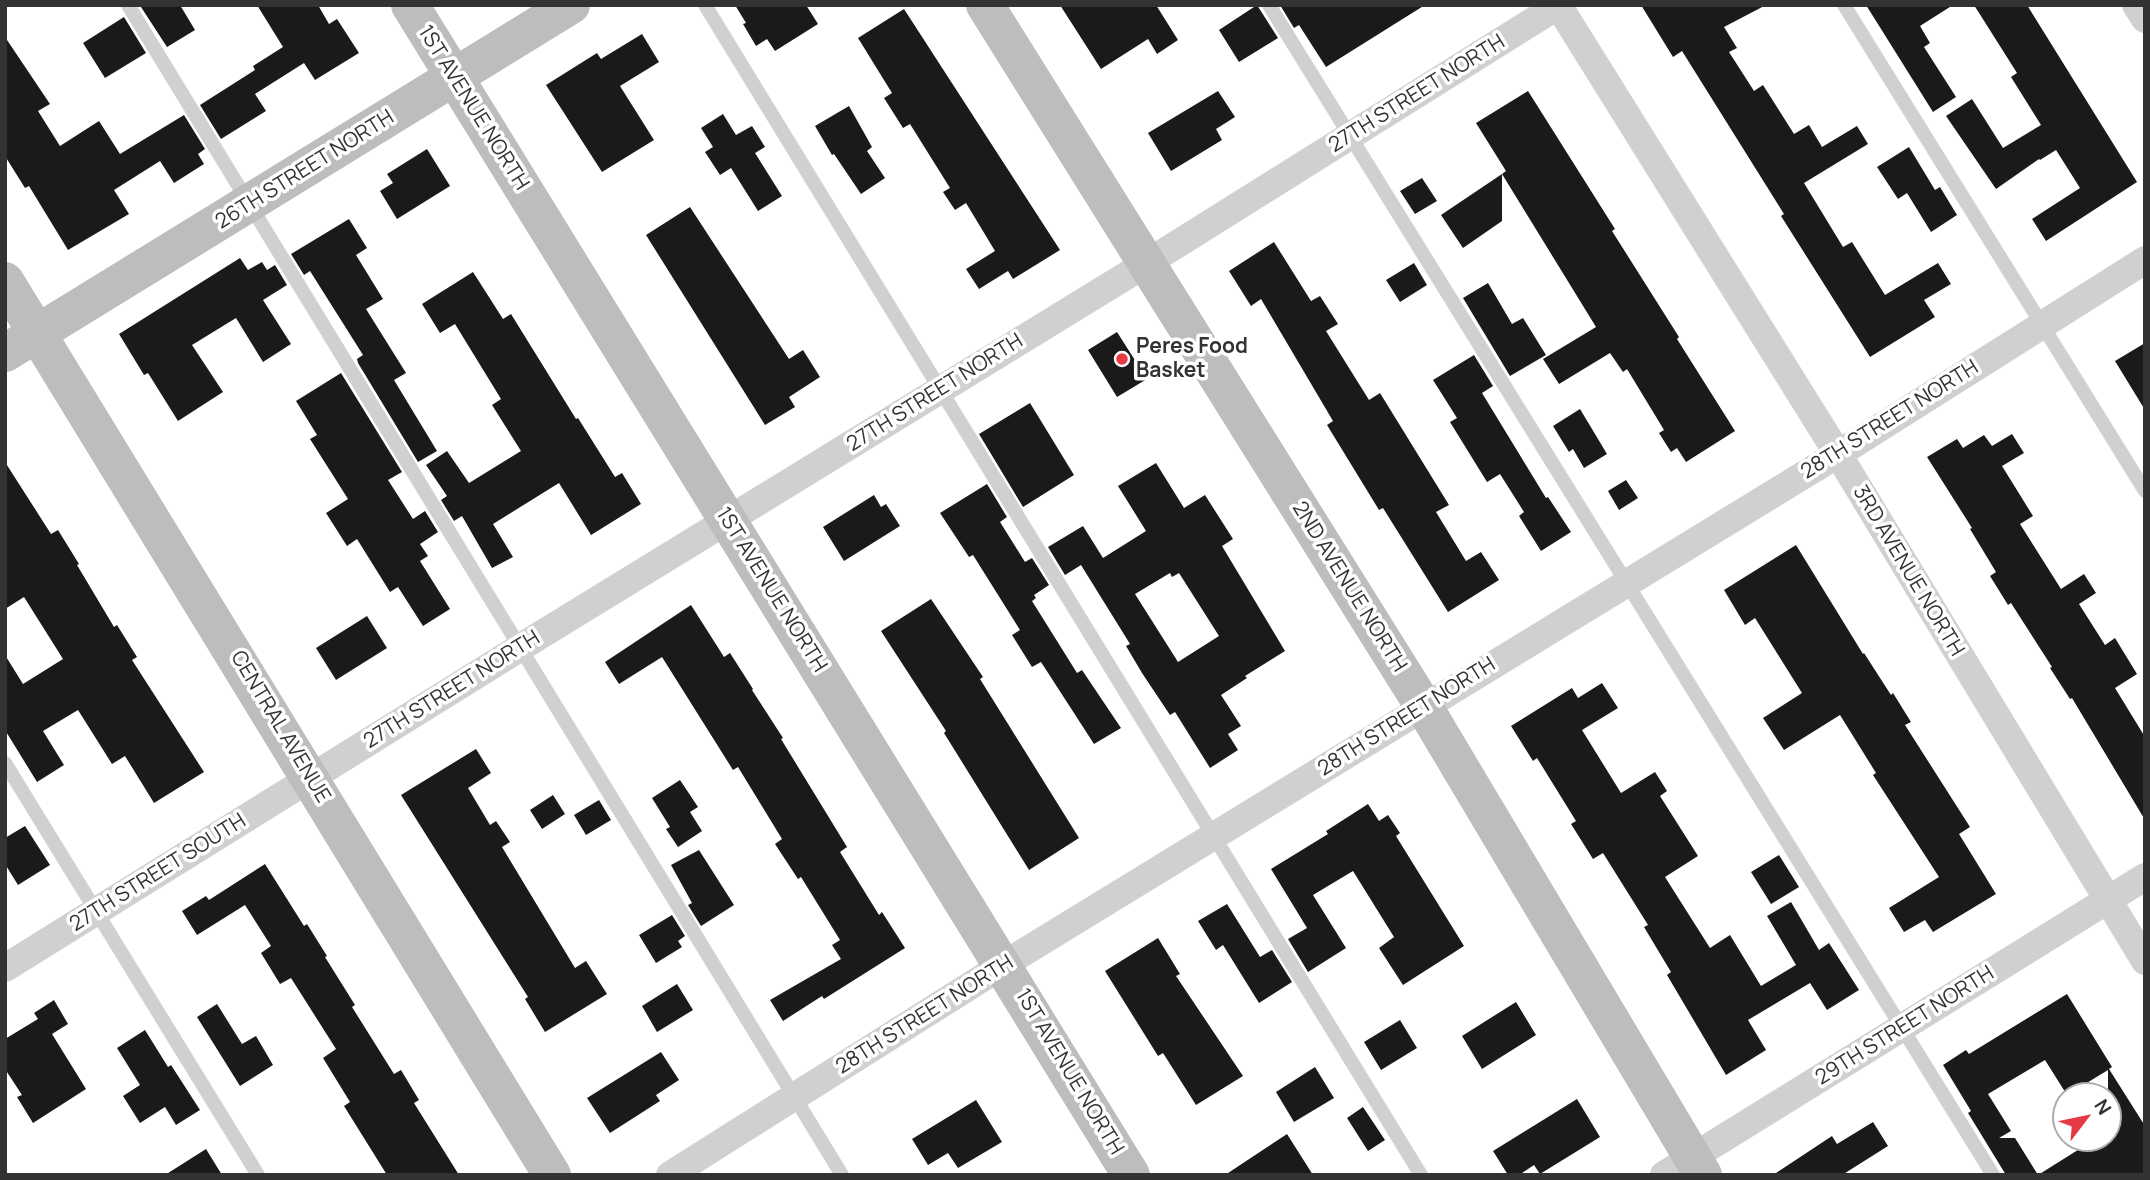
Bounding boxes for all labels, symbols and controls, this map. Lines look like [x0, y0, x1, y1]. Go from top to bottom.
street label: 1ST AVENUE NORTH [412, 21, 534, 195]
street label: 27TH STREET NORTH [1324, 30, 1510, 158]
street label: 26TH STREET NORTH [211, 105, 399, 235]
street label: 27TH STREET NORTH [842, 329, 1028, 457]
place label: Peres Food Basket [1136, 334, 1248, 384]
marker: Peres Food Basket [1114, 351, 1130, 367]
street label: 28TH STREET NORTH [1797, 355, 1983, 485]
street label: 3RD AVENUE NORTH [1847, 481, 1969, 661]
street label: 2ND AVENUE NORTH [1286, 497, 1412, 677]
street label: 1ST AVENUE NORTH [710, 503, 832, 677]
street label: 27TH STREET NORTH [359, 626, 545, 754]
street label: CENTRAL AVENUE [225, 646, 335, 808]
street label: 28TH STREET NORTH [1314, 652, 1500, 782]
street label: 27TH STREET SOUTH [65, 809, 251, 937]
street label: 28TH STREET NORTH [832, 950, 1018, 1080]
street label: 29TH STREET NORTH [1811, 961, 1999, 1091]
street label: 1ST AVENUE NORTH [1009, 984, 1129, 1160]
north arrow [2052, 1082, 2122, 1152]
text: N [2088, 1094, 2118, 1120]

